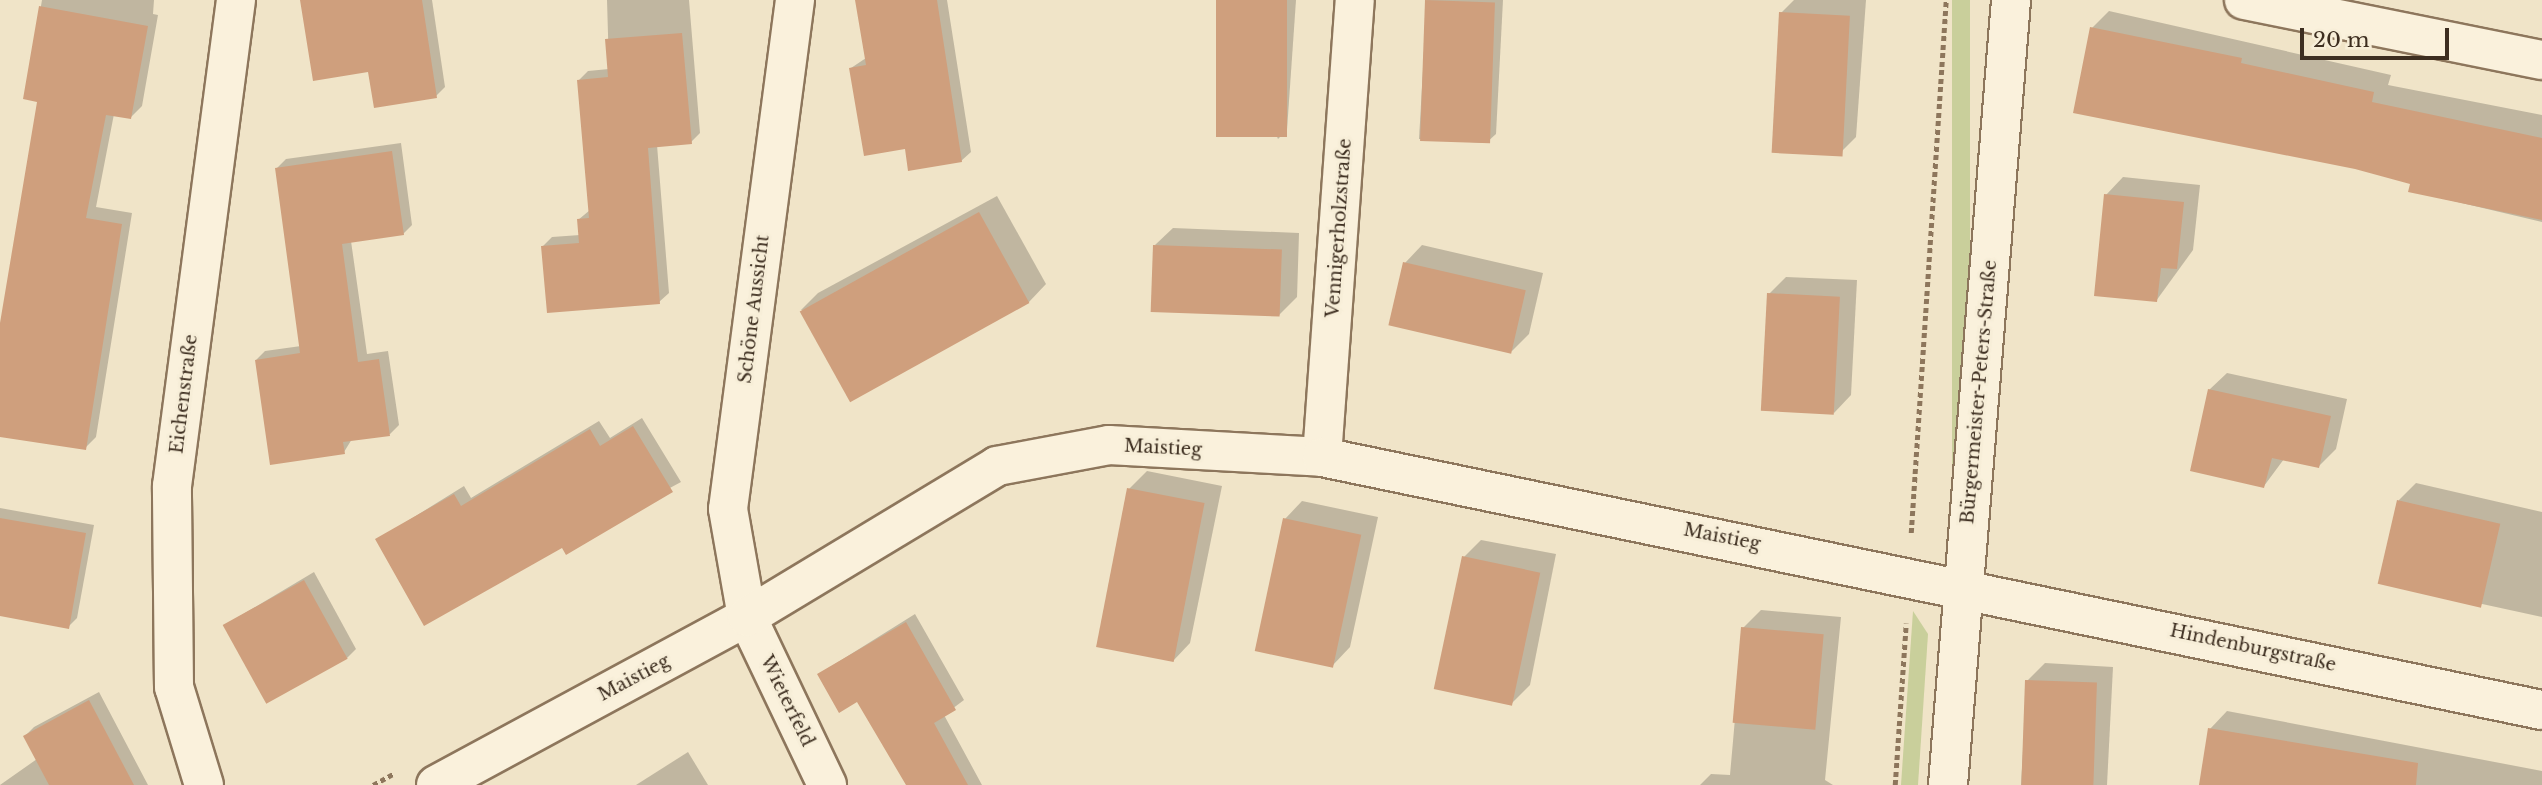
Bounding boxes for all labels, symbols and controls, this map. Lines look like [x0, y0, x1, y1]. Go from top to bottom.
scale bar [2304, 14, 2453, 58]
text: 20 m [2313, 27, 2370, 53]
street label: Vennigerholzstraße [1322, 138, 1356, 318]
street label: Schöne Aussicht [734, 233, 774, 385]
street label: Bürgermeister-Peters-Straße [1957, 259, 2001, 525]
street label: Eichenstraße [166, 333, 202, 455]
street label: Maistieg [1124, 435, 1202, 461]
street label: Maistieg [1682, 519, 1762, 555]
street label: Hindenburgstraße [2168, 620, 2338, 676]
street label: Maistieg [595, 650, 673, 706]
street label: Wieterfeld [756, 652, 818, 750]

